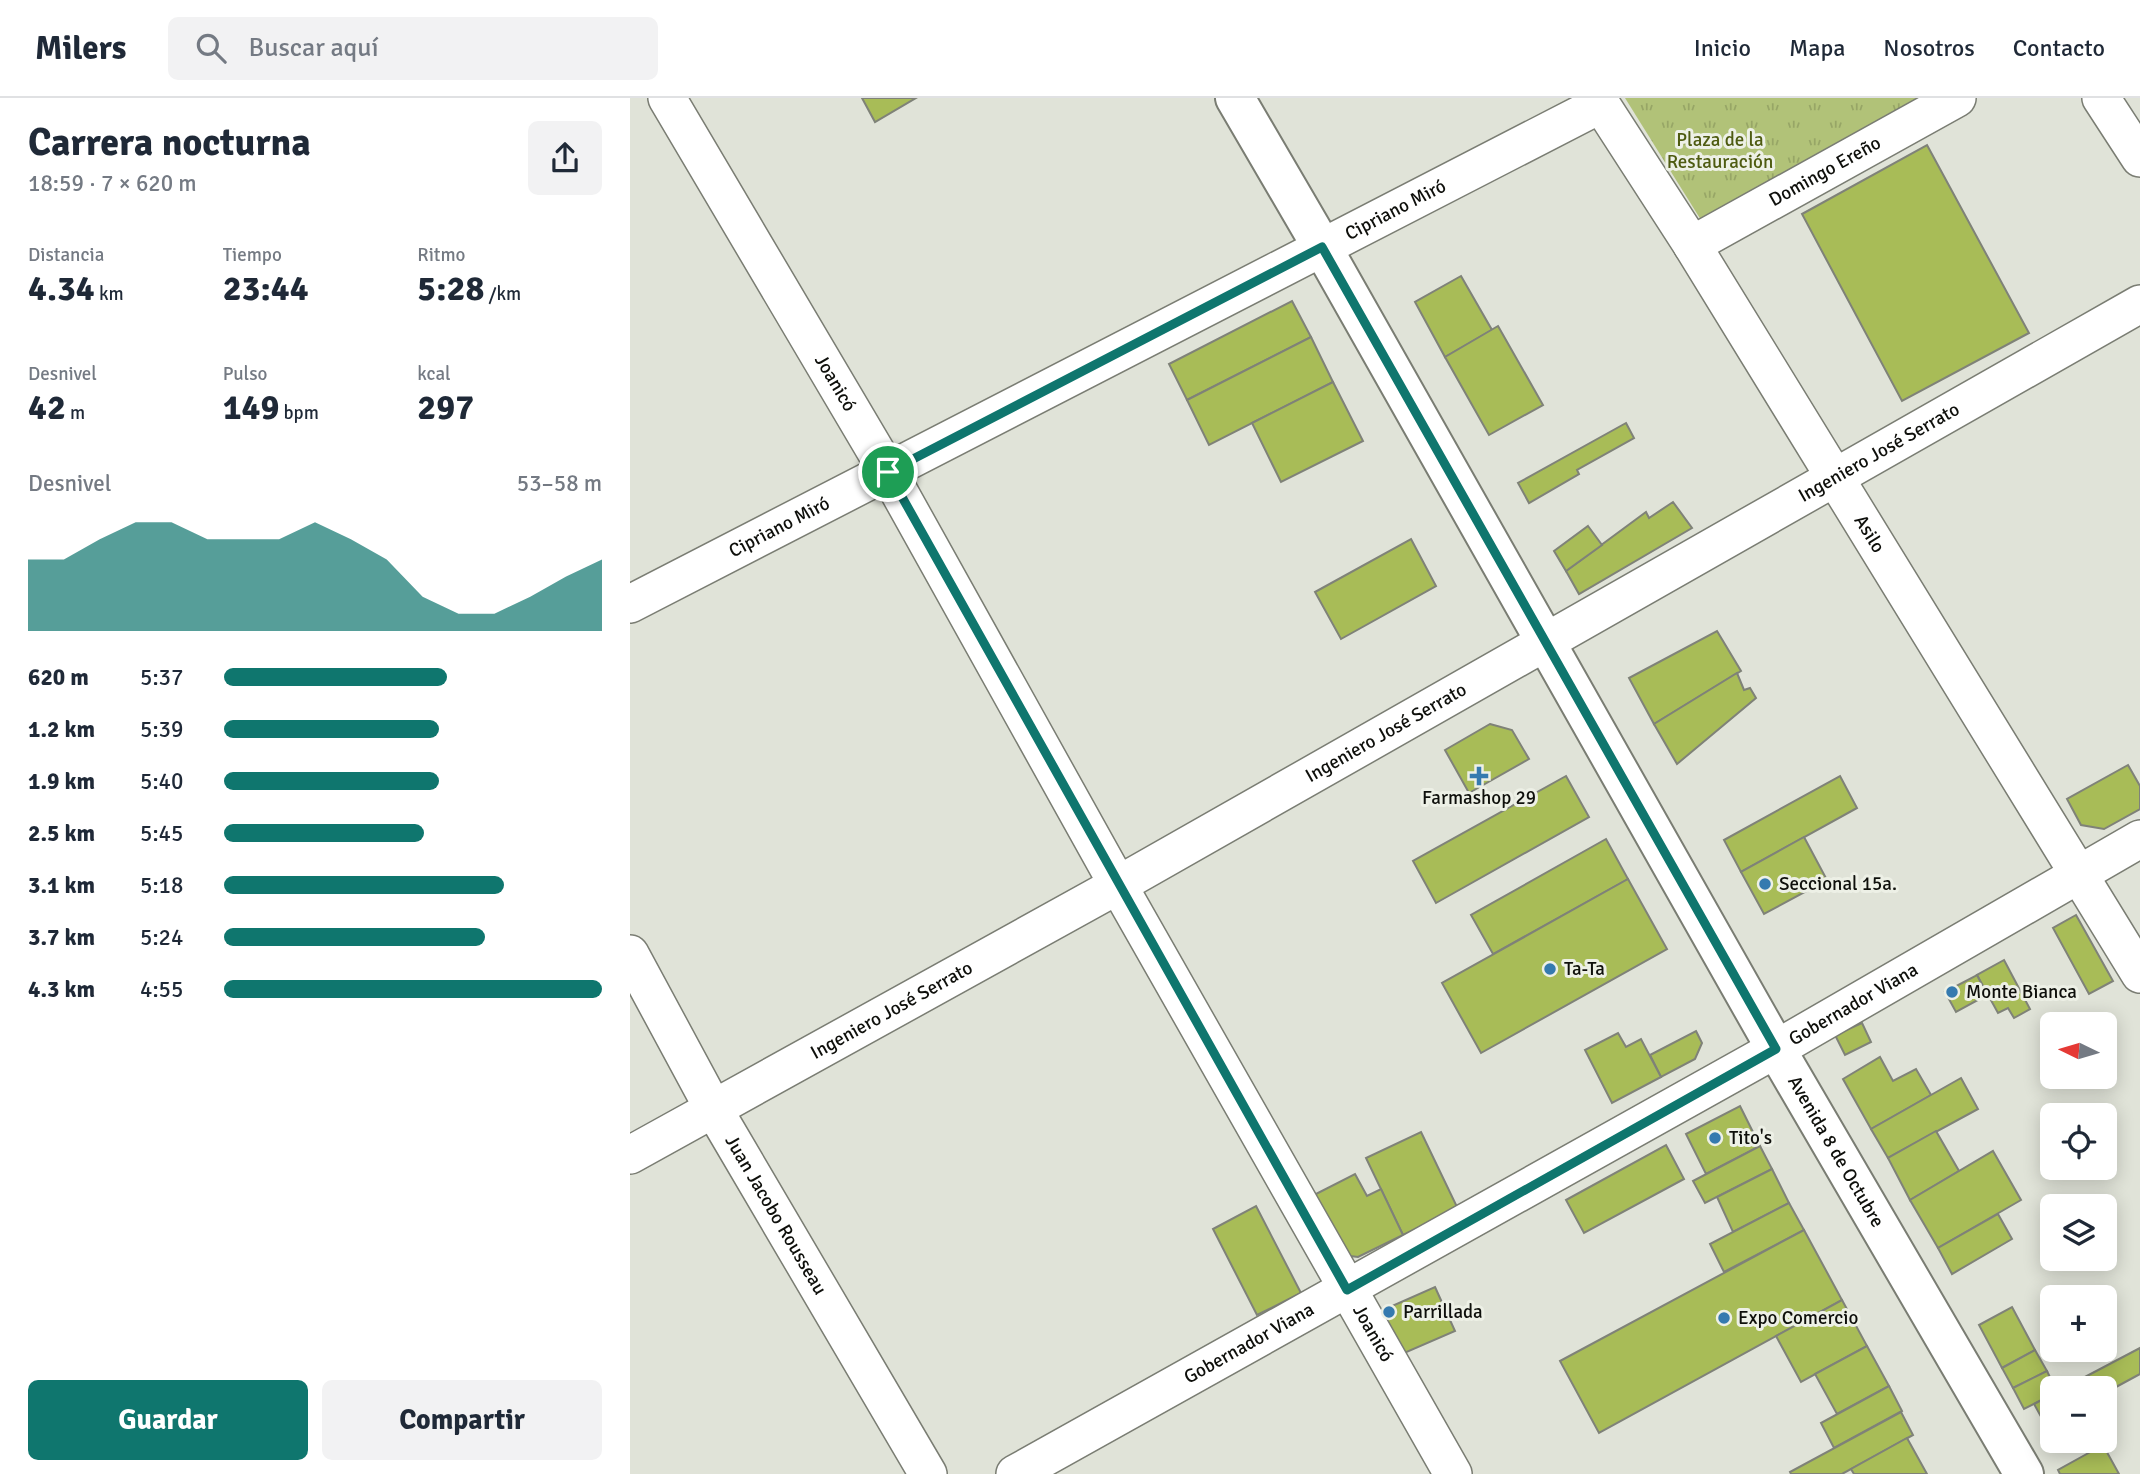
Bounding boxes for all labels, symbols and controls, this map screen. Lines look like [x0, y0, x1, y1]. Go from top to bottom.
search box [168, 17, 658, 80]
text: Milers [35, 28, 126, 69]
icon: search [192, 29, 230, 67]
text: Buscar aquí [248, 32, 379, 64]
text: Inicio [1694, 33, 1751, 63]
text: Mapa [1789, 33, 1845, 63]
text: Nosotros [1883, 33, 1975, 63]
text: Contacto [2013, 33, 2105, 63]
text: Carrera nocturna [28, 119, 311, 166]
button: share [528, 121, 602, 195]
park label: Plaza de la Restauración [1667, 128, 1773, 174]
street label: Domingo Ereño [1765, 131, 1885, 212]
text: 18:59 · 7 × 620 m [28, 169, 197, 198]
street label: Cipriano Miró [1341, 174, 1450, 246]
text: Distancia [28, 243, 104, 267]
text: Tiempo [223, 243, 282, 267]
text: Ritmo [417, 243, 465, 267]
text: 4.34 [28, 267, 95, 310]
text: 23:44 [223, 267, 309, 310]
text: 5:28 [417, 267, 484, 310]
text: km [95, 282, 124, 306]
text: /km [484, 282, 521, 306]
street label: Joanicó [809, 350, 862, 416]
text: Desnivel [28, 362, 97, 386]
text: Pulso [223, 362, 267, 386]
text: kcal [417, 362, 451, 386]
text: 42 [28, 386, 66, 429]
text: 149 [223, 386, 279, 429]
text: 297 [417, 386, 474, 429]
street label: Ingeniero José Serrato [1794, 397, 1964, 508]
text: m [66, 401, 85, 425]
text: bpm [279, 401, 319, 425]
pin [858, 442, 918, 502]
icon: arrive [869, 453, 907, 491]
text: Desnivel [28, 469, 111, 498]
text: 53–58 m [517, 469, 602, 498]
street label: Cipriano Miró [725, 491, 834, 563]
street label: Asilo [1849, 510, 1890, 557]
text: 620 m [28, 663, 89, 692]
text: 5:37 [140, 663, 183, 692]
street label: Ingeniero José Serrato [1301, 677, 1471, 788]
text: 1.2 km [28, 715, 95, 744]
text: 5:39 [140, 715, 183, 744]
text: 1.9 km [28, 767, 95, 796]
text: 5:40 [140, 767, 183, 796]
marker: Farmashop 29 [1471, 768, 1487, 784]
place label: Farmashop 29 [1422, 786, 1536, 810]
text: 2.5 km [28, 819, 95, 848]
text: 5:45 [140, 819, 183, 848]
text: 3.1 km [28, 871, 95, 900]
text: 5:18 [140, 871, 183, 900]
place label: Seccional 15a. [1779, 872, 1897, 896]
marker: Seccional 15a. [1757, 876, 1773, 892]
text: 3.7 km [28, 923, 95, 952]
text: 5:24 [140, 923, 183, 952]
street label: Ingeniero José Serrato [806, 956, 977, 1065]
place label: Ta-Ta [1564, 957, 1605, 981]
street label: Gobernador Viana [1784, 958, 1922, 1051]
marker: Ta-Ta [1542, 961, 1558, 977]
text: 4.3 km [28, 975, 95, 1004]
text: 4:55 [140, 975, 183, 1004]
place label: Monte Bianca [1966, 980, 2077, 1004]
marker: Monte Bianca [1944, 984, 1960, 1000]
north arrow [2040, 1012, 2118, 1088]
map controls [2040, 1012, 2117, 1453]
street label: Avenida 8 de Octubre [1782, 1072, 1890, 1232]
button: locate [2040, 1103, 2117, 1180]
place label: Tito's [1729, 1126, 1772, 1150]
marker: Tito's [1707, 1130, 1723, 1146]
street label: Juan Jacobo Rousseau [720, 1131, 832, 1299]
button: layers [2040, 1194, 2117, 1271]
button: + [2040, 1285, 2117, 1362]
street label: Gobernador Viana [1180, 1297, 1318, 1389]
street label: Joanicó [1347, 1300, 1399, 1367]
place label: Parrillada [1403, 1300, 1483, 1324]
marker: Parrillada [1381, 1304, 1397, 1320]
place label: Expo Comercio [1738, 1306, 1858, 1330]
marker: Expo Comercio [1716, 1310, 1732, 1326]
button: − [2040, 1376, 2117, 1453]
button: Guardar [28, 1380, 308, 1460]
button: Compartir [322, 1380, 602, 1460]

